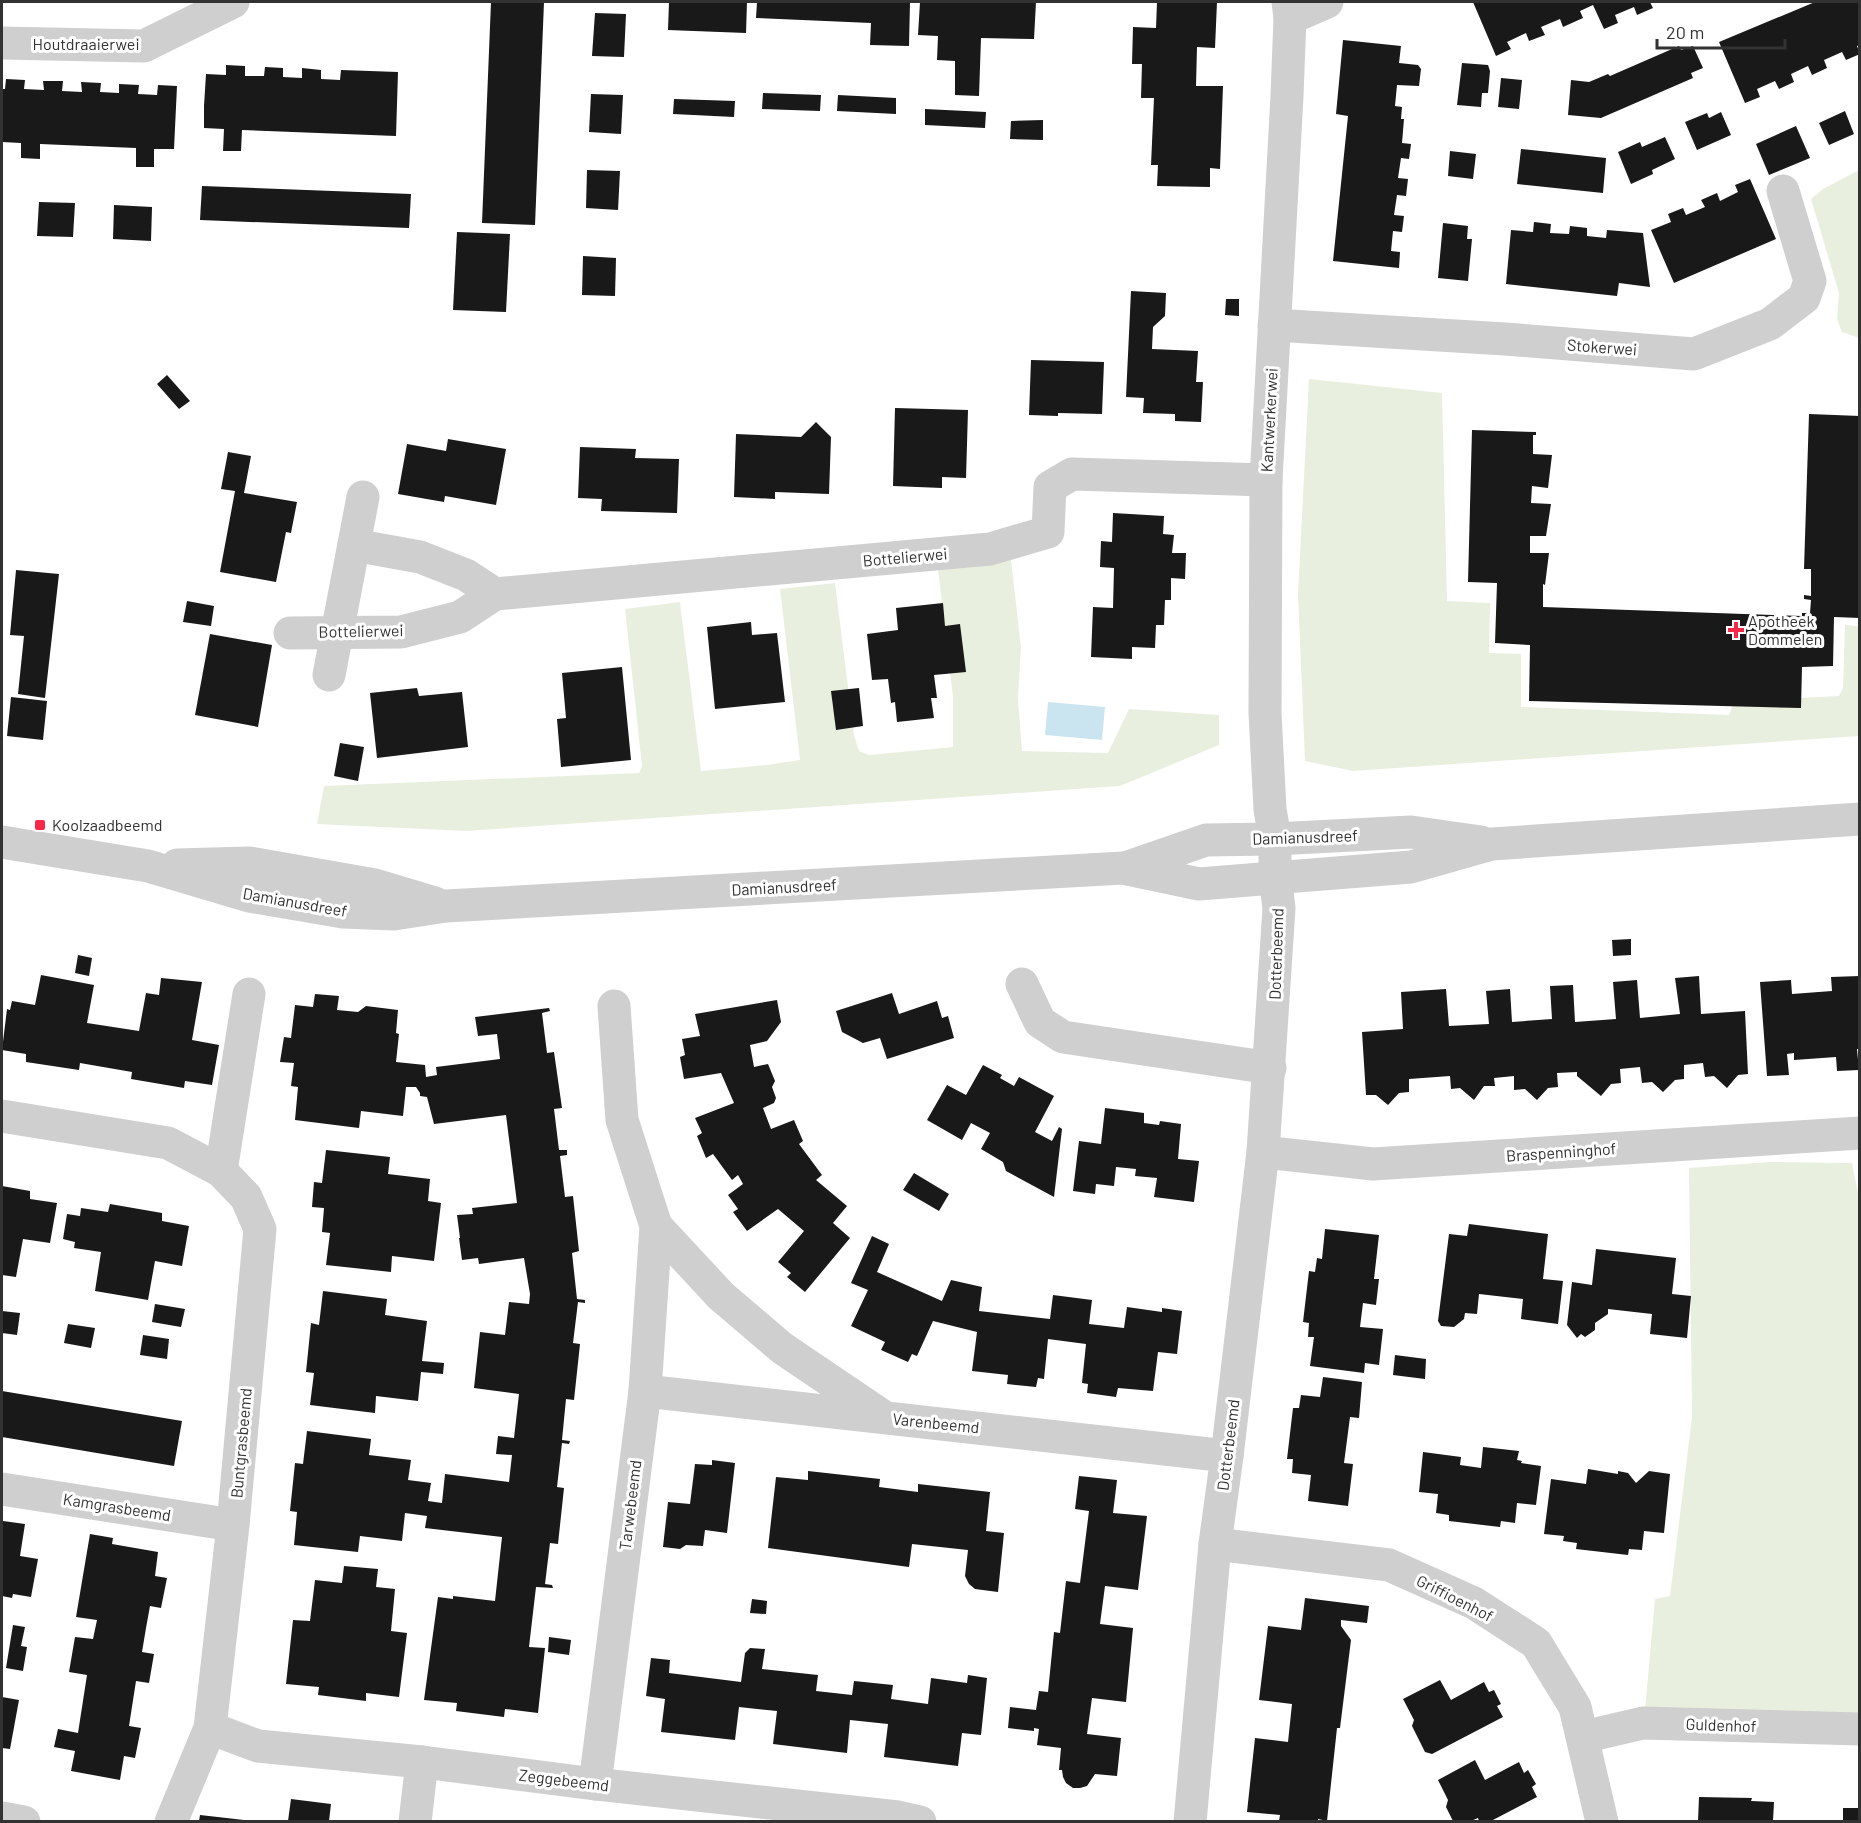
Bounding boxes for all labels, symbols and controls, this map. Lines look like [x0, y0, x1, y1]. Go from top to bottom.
scale bar [1657, 12, 1784, 50]
text: 20 m [1666, 21, 1704, 43]
street label: Houtdraaierwei [33, 34, 139, 53]
street label: Stokerwei [1566, 335, 1638, 358]
street label: Kantwerkerwei [1256, 367, 1281, 473]
street label: Bottelierwei [862, 543, 948, 570]
place label: Apotheek Dommelen [1748, 611, 1822, 648]
street label: Bottelierwei [318, 620, 404, 641]
marker: Apotheek Dommelen [1729, 623, 1743, 637]
place label: Koolzaadbeemd [52, 815, 162, 834]
marker: Koolzaadbeemd [33, 818, 47, 832]
street label: Damianusdreef [1252, 825, 1358, 848]
street label: Damianusdreef [731, 874, 837, 899]
street label: Damianusdreef [241, 883, 349, 920]
street label: Dotterbeemd [1264, 908, 1287, 1000]
street label: Braspenninghof [1505, 1138, 1617, 1165]
street label: Buntgrasbeemd [226, 1387, 255, 1499]
street label: Dotterbeemd [1212, 1398, 1243, 1492]
street label: Varenbeemd [892, 1408, 980, 1437]
street label: Tarwebeemd [615, 1459, 644, 1551]
street label: Kamgrasbeemd [62, 1489, 172, 1524]
street label: Griffioenhof [1414, 1570, 1497, 1625]
street label: Guldenhof [1685, 1714, 1757, 1735]
street label: Zeggebeemd [518, 1765, 610, 1794]

